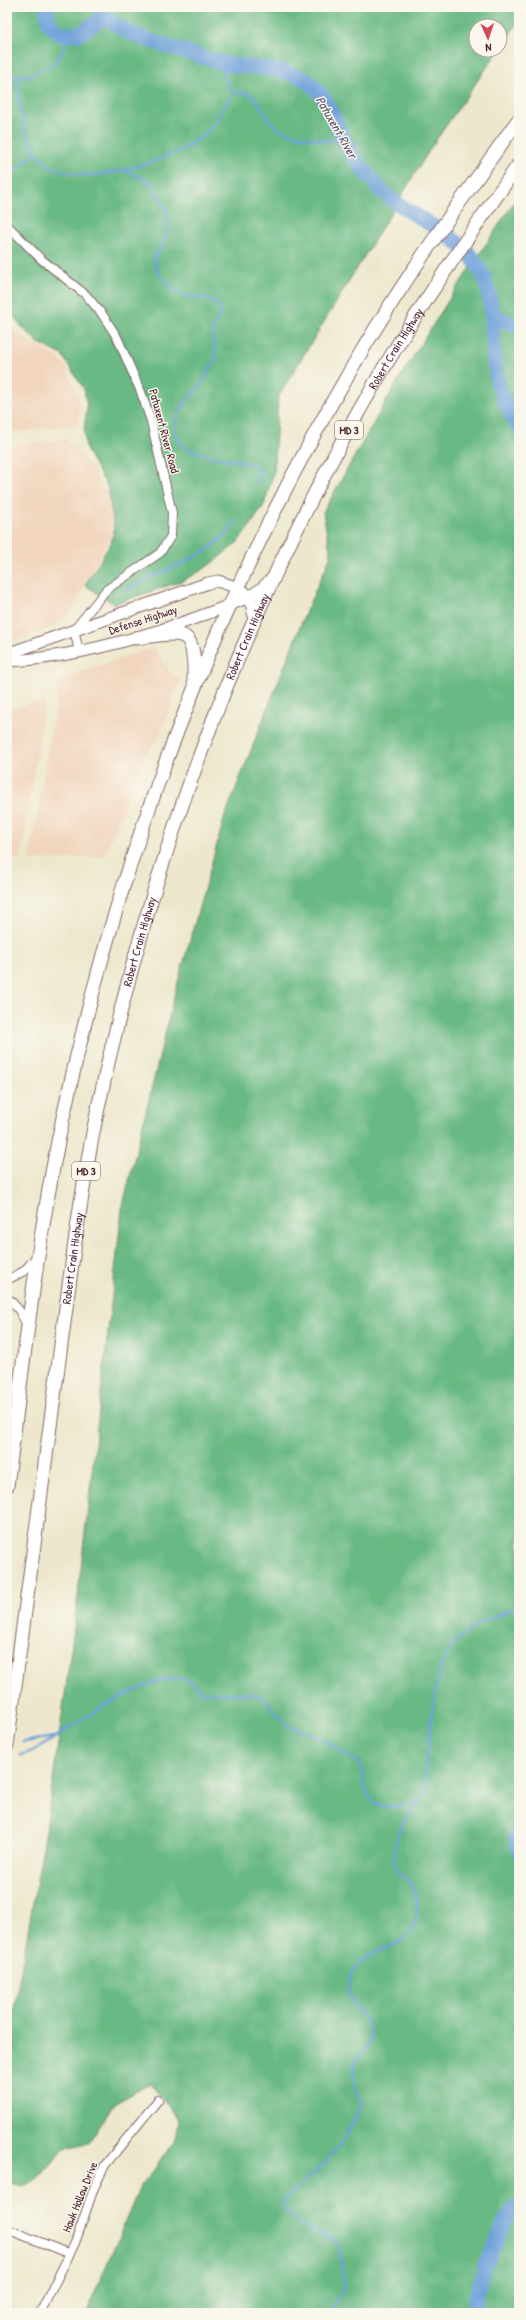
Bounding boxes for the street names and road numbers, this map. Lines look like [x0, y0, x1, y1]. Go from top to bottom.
street label: Robert Crain Highway [364, 305, 427, 392]
street label: Patuxent River Road [145, 387, 184, 475]
road number: MD 3 [335, 421, 363, 439]
street label: Robert Crain Highway [221, 590, 273, 682]
street label: Defense Highway [106, 600, 179, 639]
street label: Robert Crain Highway [118, 895, 160, 988]
road number: MD 3 [72, 1162, 100, 1180]
street label: Robert Crain Highway [58, 1211, 87, 1305]
street label: Hawk Hollow Drive [58, 2159, 102, 2235]

